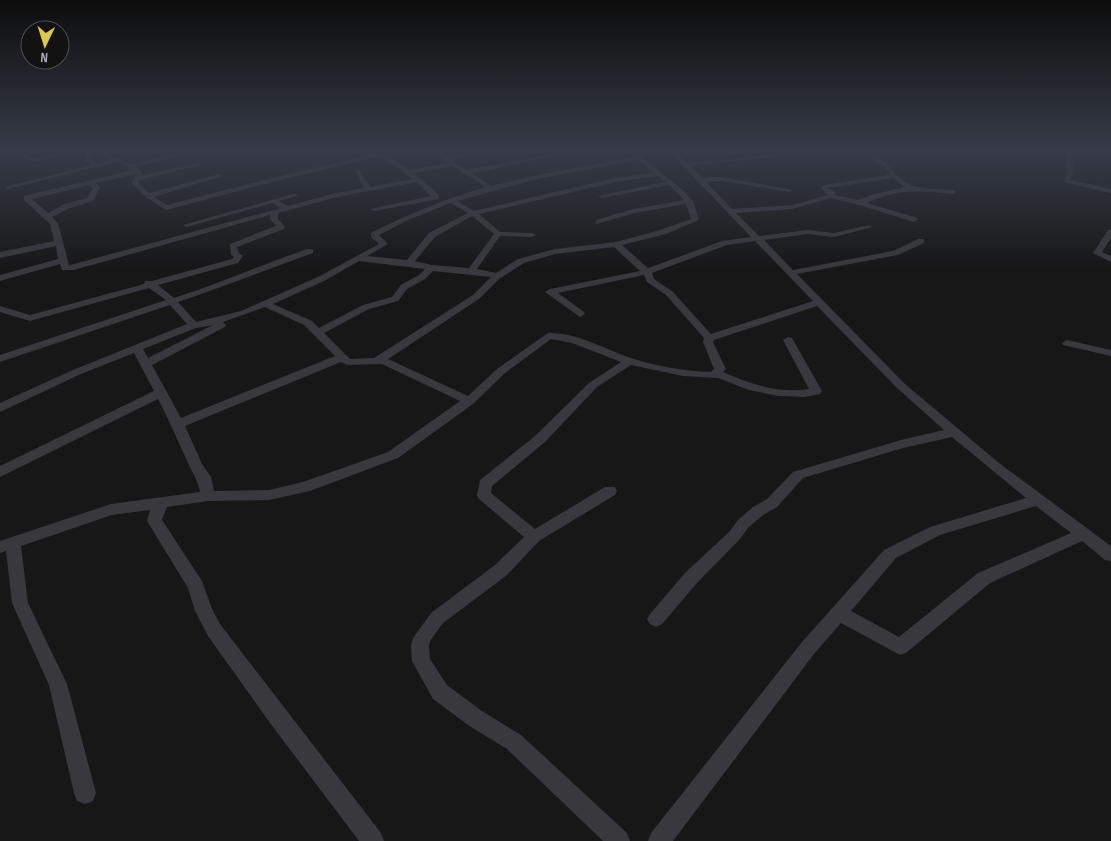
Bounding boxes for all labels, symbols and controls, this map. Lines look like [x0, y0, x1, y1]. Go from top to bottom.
north arrow [20, 20, 70, 70]
text: N [40, 49, 48, 66]

